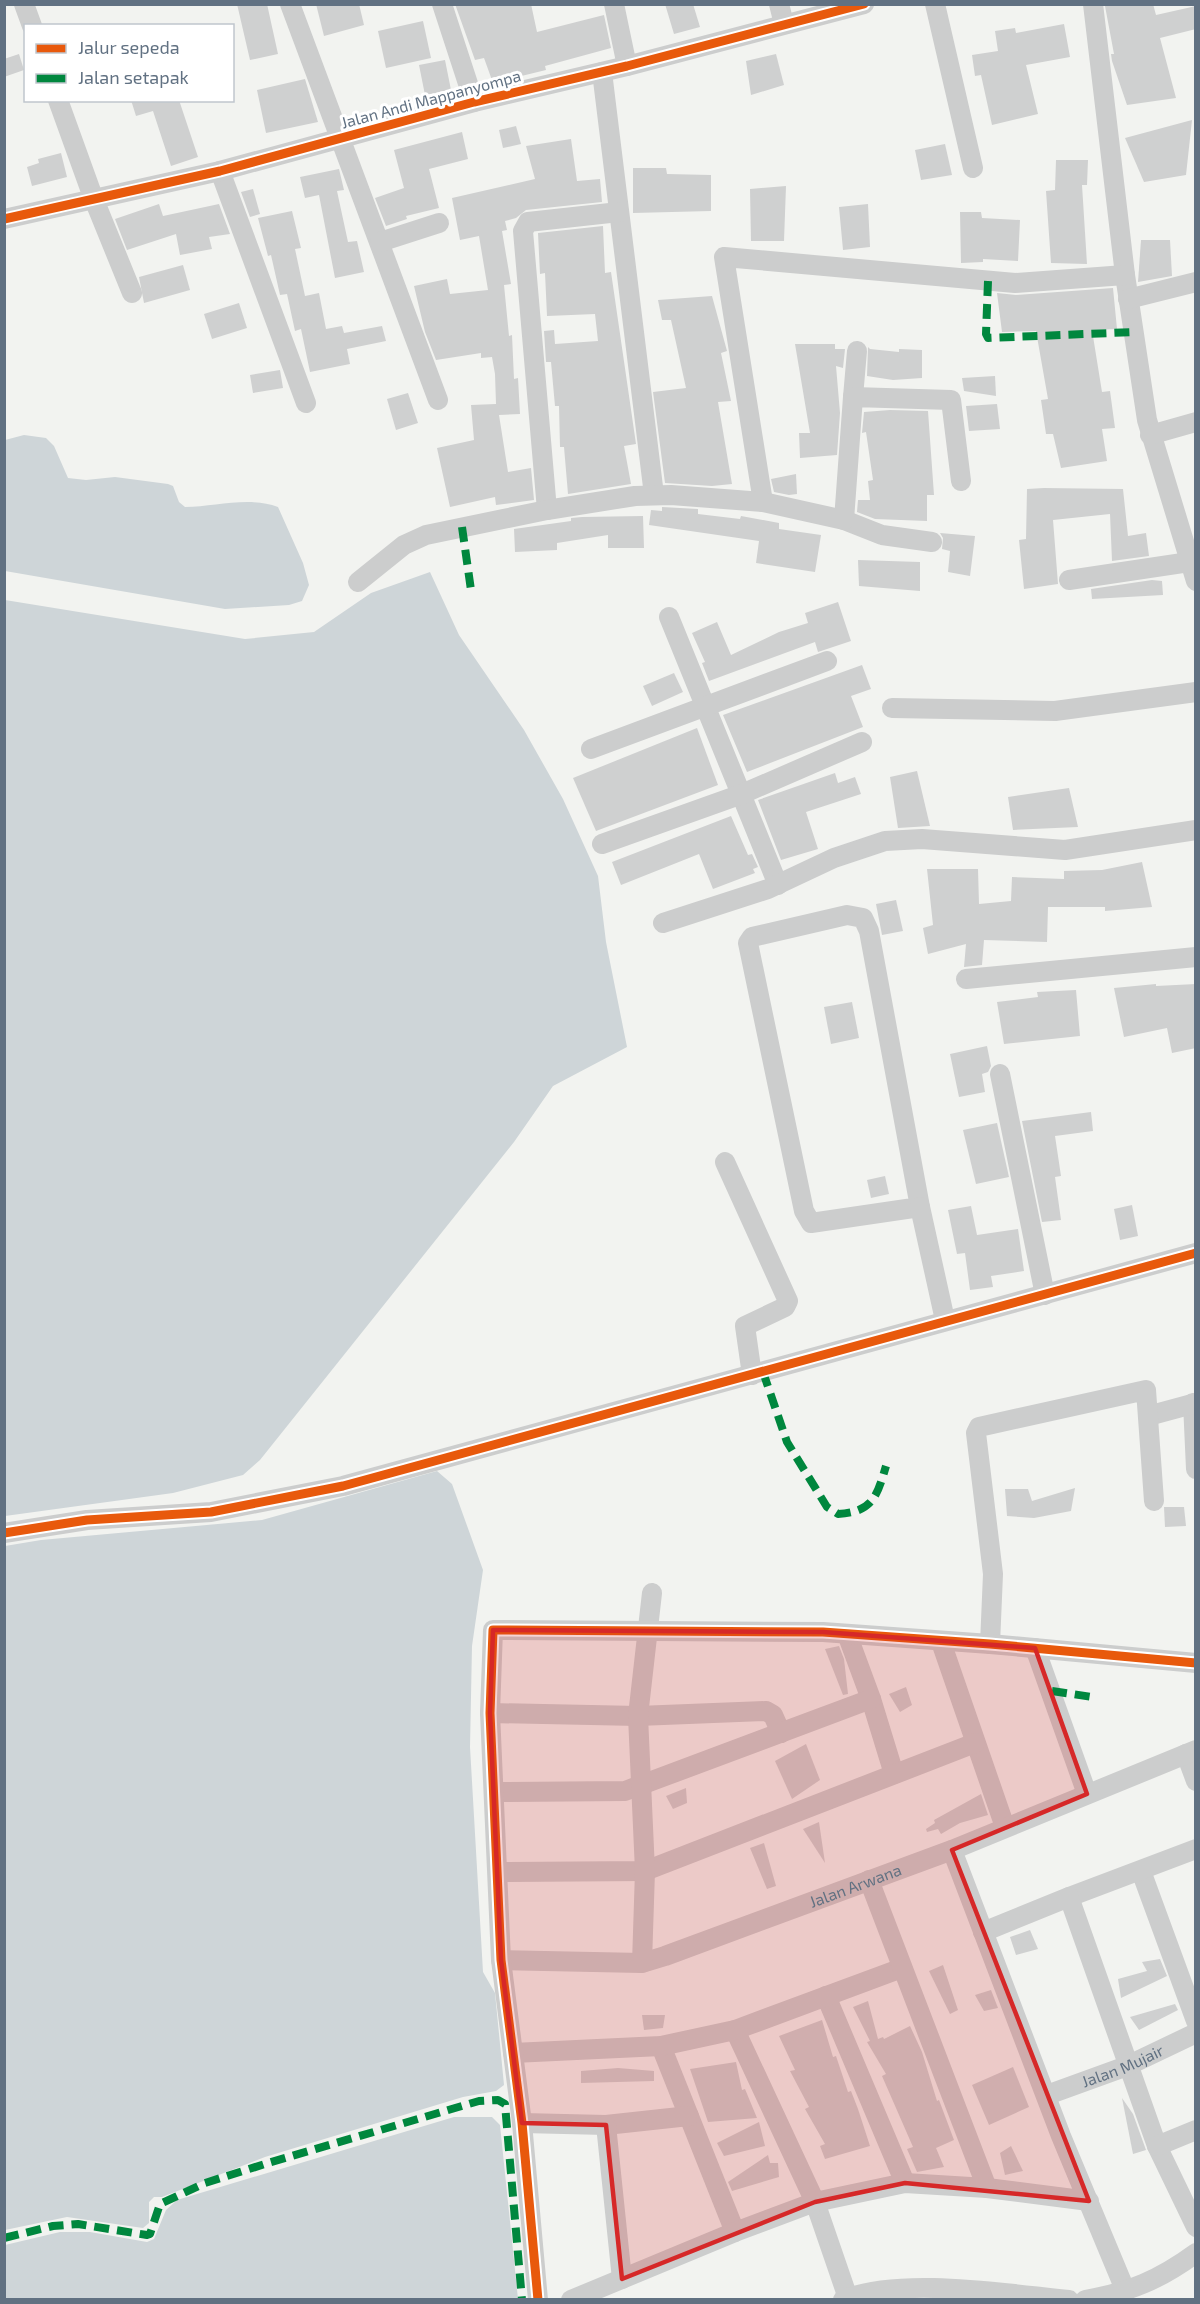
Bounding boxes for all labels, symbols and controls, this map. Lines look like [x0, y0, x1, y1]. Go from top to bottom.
legend [24, 24, 234, 102]
text: Jalur sepeda [78, 36, 180, 58]
street label: Jalan Andi Mappanyompa [339, 65, 523, 132]
text: Jalan setapak [78, 66, 189, 88]
street label: Jalan Arwana [807, 1860, 904, 1911]
street label: Jalan Mujair [1079, 2040, 1167, 2091]

